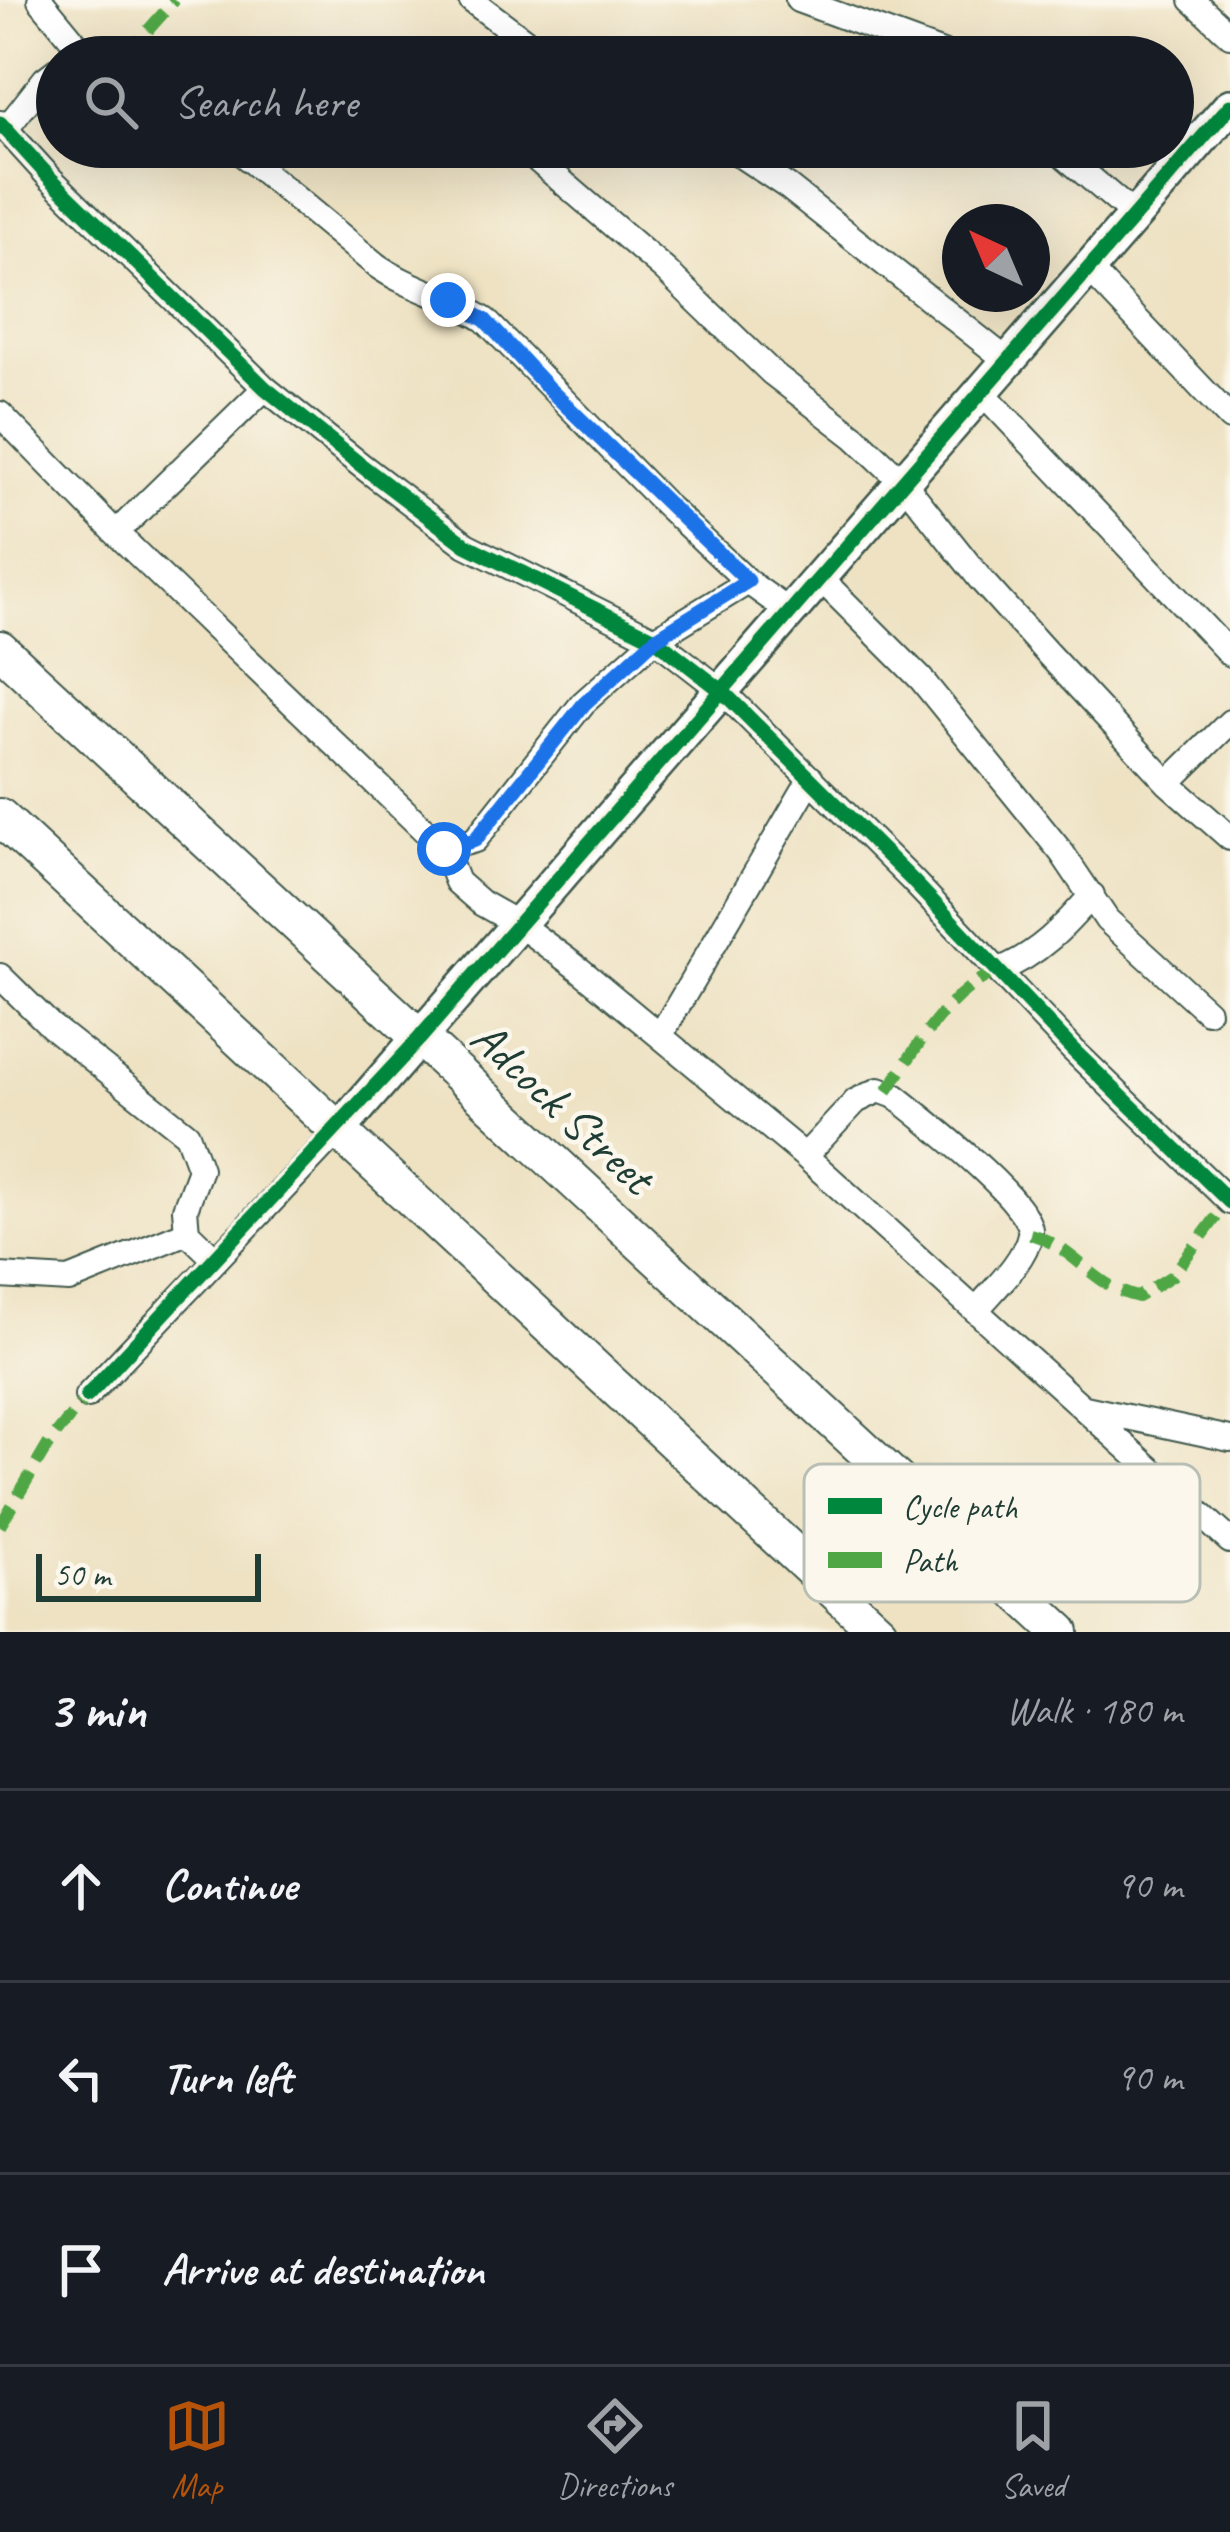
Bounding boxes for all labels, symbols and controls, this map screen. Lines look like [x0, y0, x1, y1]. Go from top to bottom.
search box [36, 36, 1194, 168]
icon: search [78, 69, 144, 135]
text: Search here [174, 74, 357, 131]
north arrow [942, 204, 1050, 312]
route end [421, 273, 475, 327]
route start [417, 822, 471, 876]
street label: Adcock Street [459, 1007, 669, 1209]
legend [804, 1464, 1200, 1602]
text: Cycle path [903, 1486, 1018, 1528]
text: Path [903, 1540, 959, 1582]
scale bar [36, 1548, 261, 1601]
text: 50 m [54, 1554, 110, 1596]
text: 3 min [48, 1678, 146, 1742]
text: Walk · 180 m [1006, 1686, 1182, 1735]
icon: ahead [48, 1853, 114, 1919]
text: Continue [162, 1857, 296, 1914]
text: 90 m [1116, 1861, 1182, 1910]
icon: left [48, 2045, 114, 2111]
text: Turn left [162, 2049, 292, 2106]
text: 90 m [1116, 2053, 1182, 2102]
icon: arrive [48, 2237, 114, 2303]
text: Arrive at destination [162, 2241, 484, 2298]
tab: Map [164, 2393, 230, 2507]
tab: Directions [558, 2393, 672, 2507]
tab: Saved [1000, 2393, 1066, 2507]

